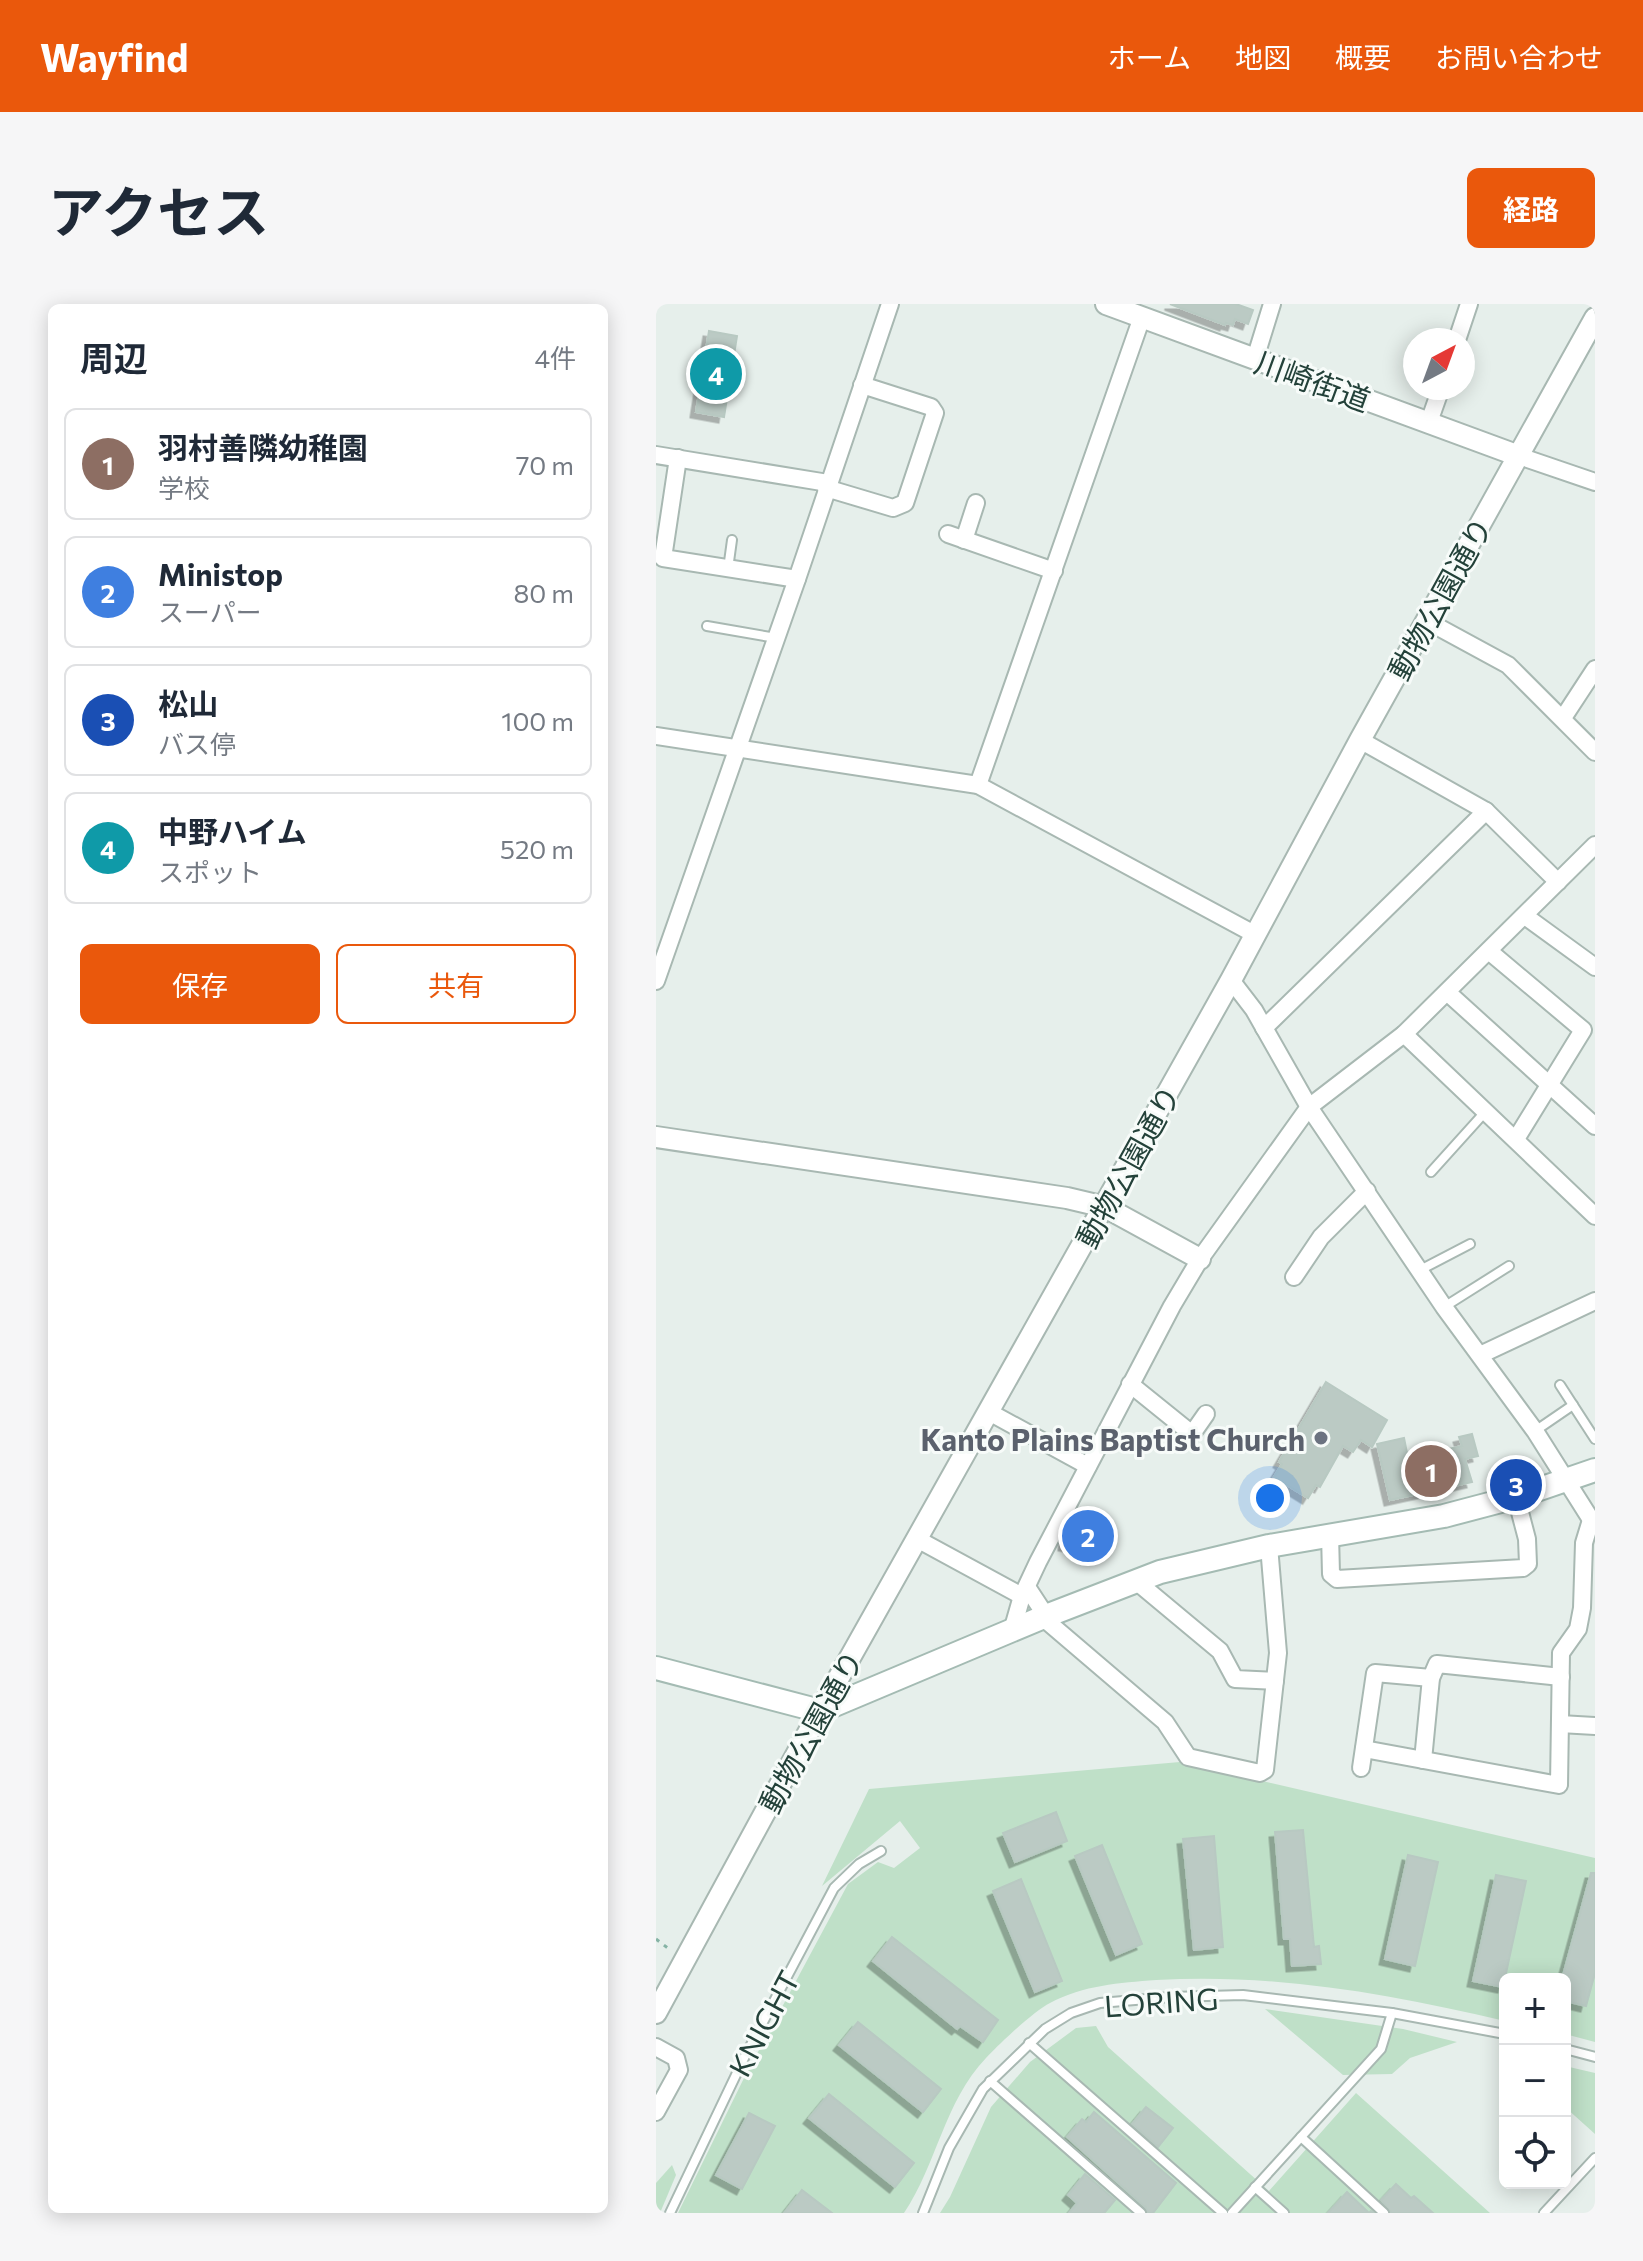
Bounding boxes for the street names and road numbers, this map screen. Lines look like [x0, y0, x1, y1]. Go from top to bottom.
street label: 川崎街道 [1250, 342, 1376, 418]
street label: 動物公園通り [1379, 510, 1499, 686]
street label: 動物公園通り [1067, 1078, 1187, 1254]
street label: 動物公園通り [750, 1643, 870, 1819]
street label: KNIGHT [720, 1964, 806, 2082]
street label: LORING [1103, 1979, 1219, 2023]

